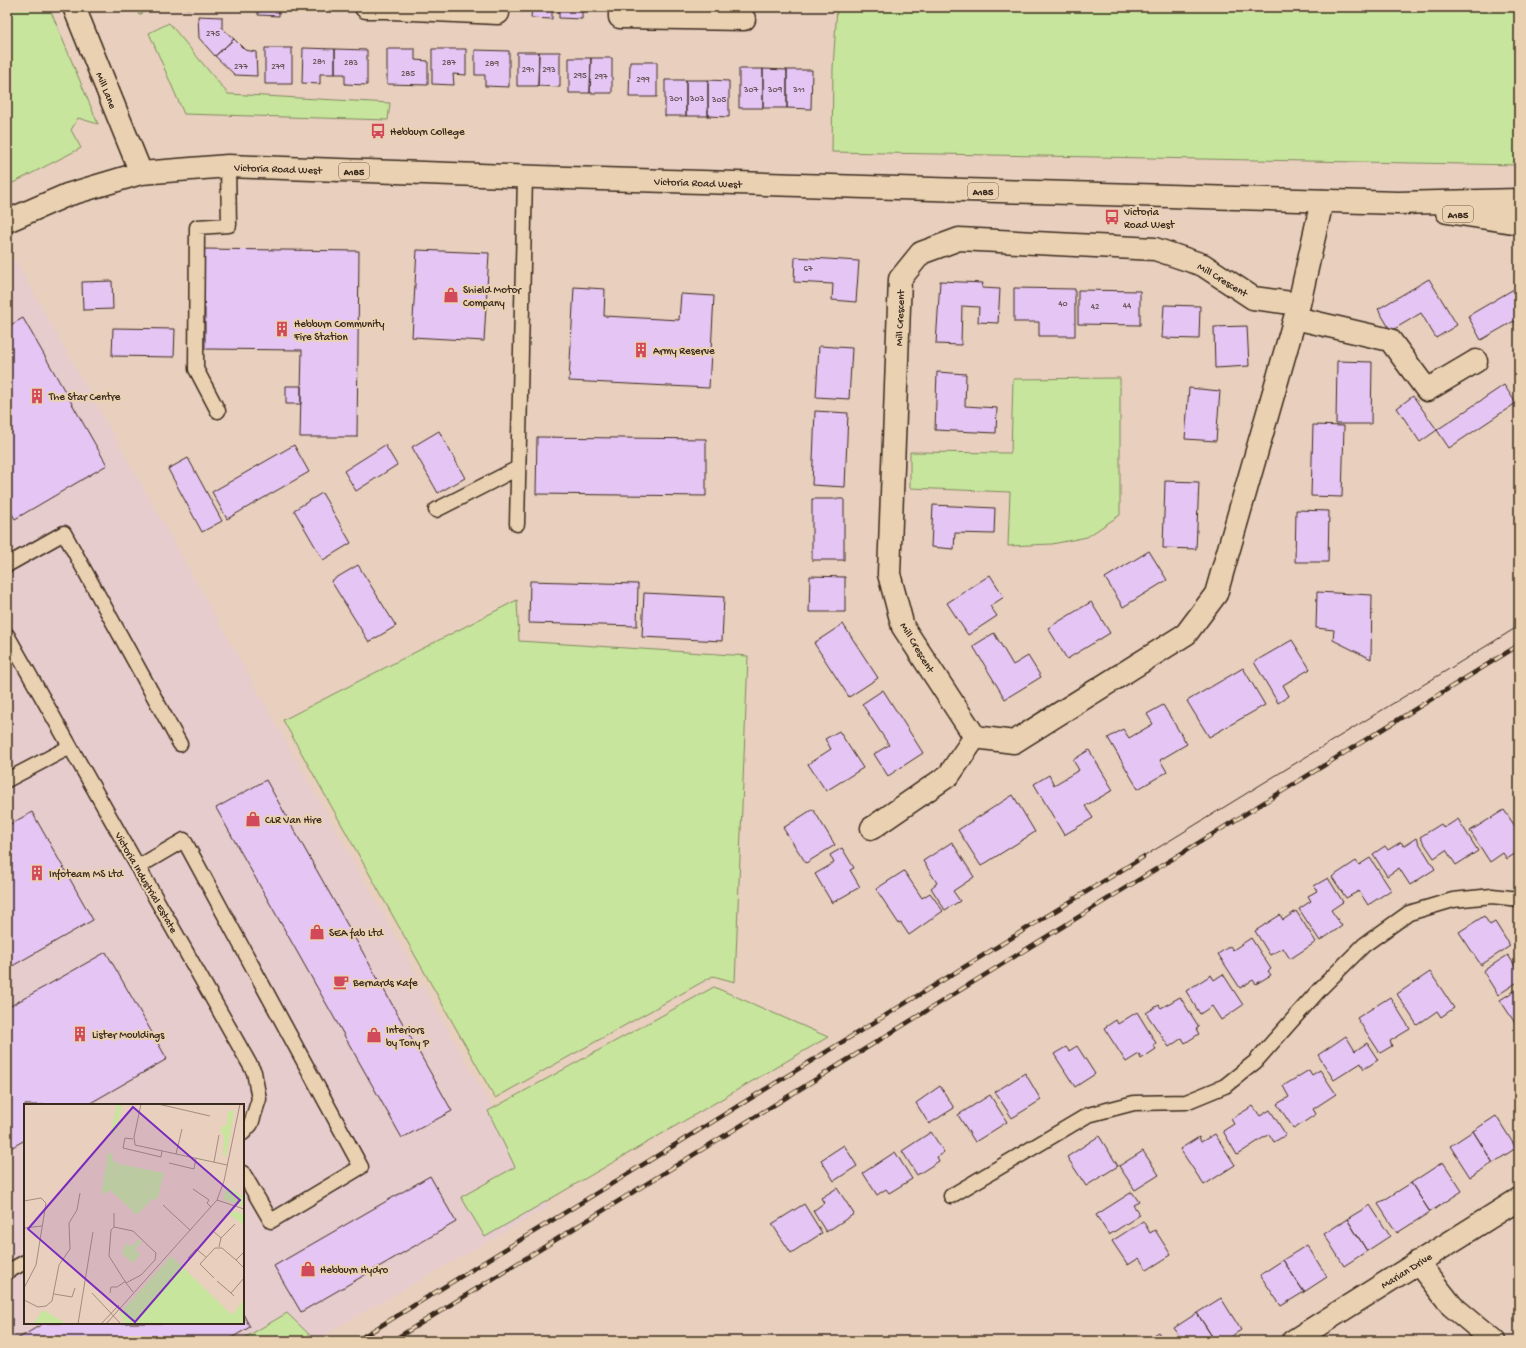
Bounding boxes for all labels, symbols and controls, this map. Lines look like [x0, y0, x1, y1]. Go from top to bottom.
house number: 275 [206, 29, 220, 40]
house number: 281 [313, 57, 326, 68]
house number: 283 [344, 58, 358, 69]
house number: 287 [442, 58, 456, 69]
house number: 289 [485, 59, 499, 70]
house number: 277 [234, 62, 248, 73]
house number: 279 [271, 62, 285, 73]
house number: 291 [522, 65, 535, 76]
house number: 293 [542, 65, 556, 76]
house number: 285 [401, 69, 415, 80]
street label: Mill Lane [92, 71, 118, 111]
house number: 295 [573, 71, 587, 82]
house number: 297 [594, 72, 608, 83]
house number: 299 [636, 75, 650, 86]
house number: 307 [743, 85, 759, 96]
house number: 309 [767, 85, 783, 96]
house number: 311 [792, 85, 805, 96]
house number: 301 [668, 94, 683, 105]
house number: 303 [689, 94, 705, 105]
house number: 305 [711, 95, 727, 106]
bus stop icon: Hebburn College [369, 122, 387, 140]
place label: Hebburn College [390, 127, 465, 139]
street label: Victoria Road West [233, 162, 323, 178]
road number: A185 [339, 163, 369, 179]
street label: Victoria Road West [653, 176, 743, 192]
road number: A185 [968, 183, 998, 199]
road number: A185 [1443, 206, 1473, 222]
place label: Victoria Road West [1123, 207, 1176, 232]
bus stop icon: Victoria Road West [1103, 208, 1121, 226]
street label: Mill Crescent [1195, 261, 1250, 301]
house number: 67 [803, 264, 813, 275]
place label: Shield Motor Company [463, 285, 522, 310]
shop icon: Shield Motor Company [442, 286, 460, 304]
street label: Mill Crescent [894, 288, 908, 346]
house number: 40 [1058, 299, 1068, 310]
house number: 44 [1123, 301, 1132, 312]
house number: 42 [1091, 302, 1100, 313]
place label: Hebburn Community Fire Station [293, 319, 385, 344]
building icon: Hebburn Community Fire Station [273, 320, 291, 338]
building icon: Army Reserve [632, 341, 650, 359]
place label: Army Reserve [653, 346, 715, 358]
building icon: The Star Centre [28, 387, 46, 405]
place label: The Star Centre [48, 392, 121, 404]
street label: Mill Crescent [897, 621, 937, 676]
shop icon: CLR Van Hire [244, 810, 262, 828]
place label: CLR Van Hire [265, 815, 322, 827]
street label: Victoria Industrial Estate [111, 830, 179, 936]
building icon: Infoteam MS Ltd [28, 864, 46, 882]
place label: Infoteam MS Ltd [49, 868, 124, 881]
shop icon: SEA fab Ltd [308, 923, 326, 941]
place label: SEA fab Ltd [329, 927, 384, 940]
cafe icon: Bernards Kafe [332, 973, 350, 991]
place label: Bernards Kafe [352, 977, 418, 990]
building icon: Lister Mouldings [71, 1025, 89, 1043]
place label: Interiors by Tony P [386, 1025, 430, 1050]
shop icon: Interiors by Tony P [365, 1026, 383, 1044]
place label: Lister Mouldings [92, 1030, 165, 1042]
inset map [24, 1104, 244, 1324]
street label: Marian Drive [1379, 1251, 1435, 1292]
shop icon: Hebburn Hydro [299, 1260, 317, 1278]
place label: Hebburn Hydro [320, 1265, 388, 1277]

